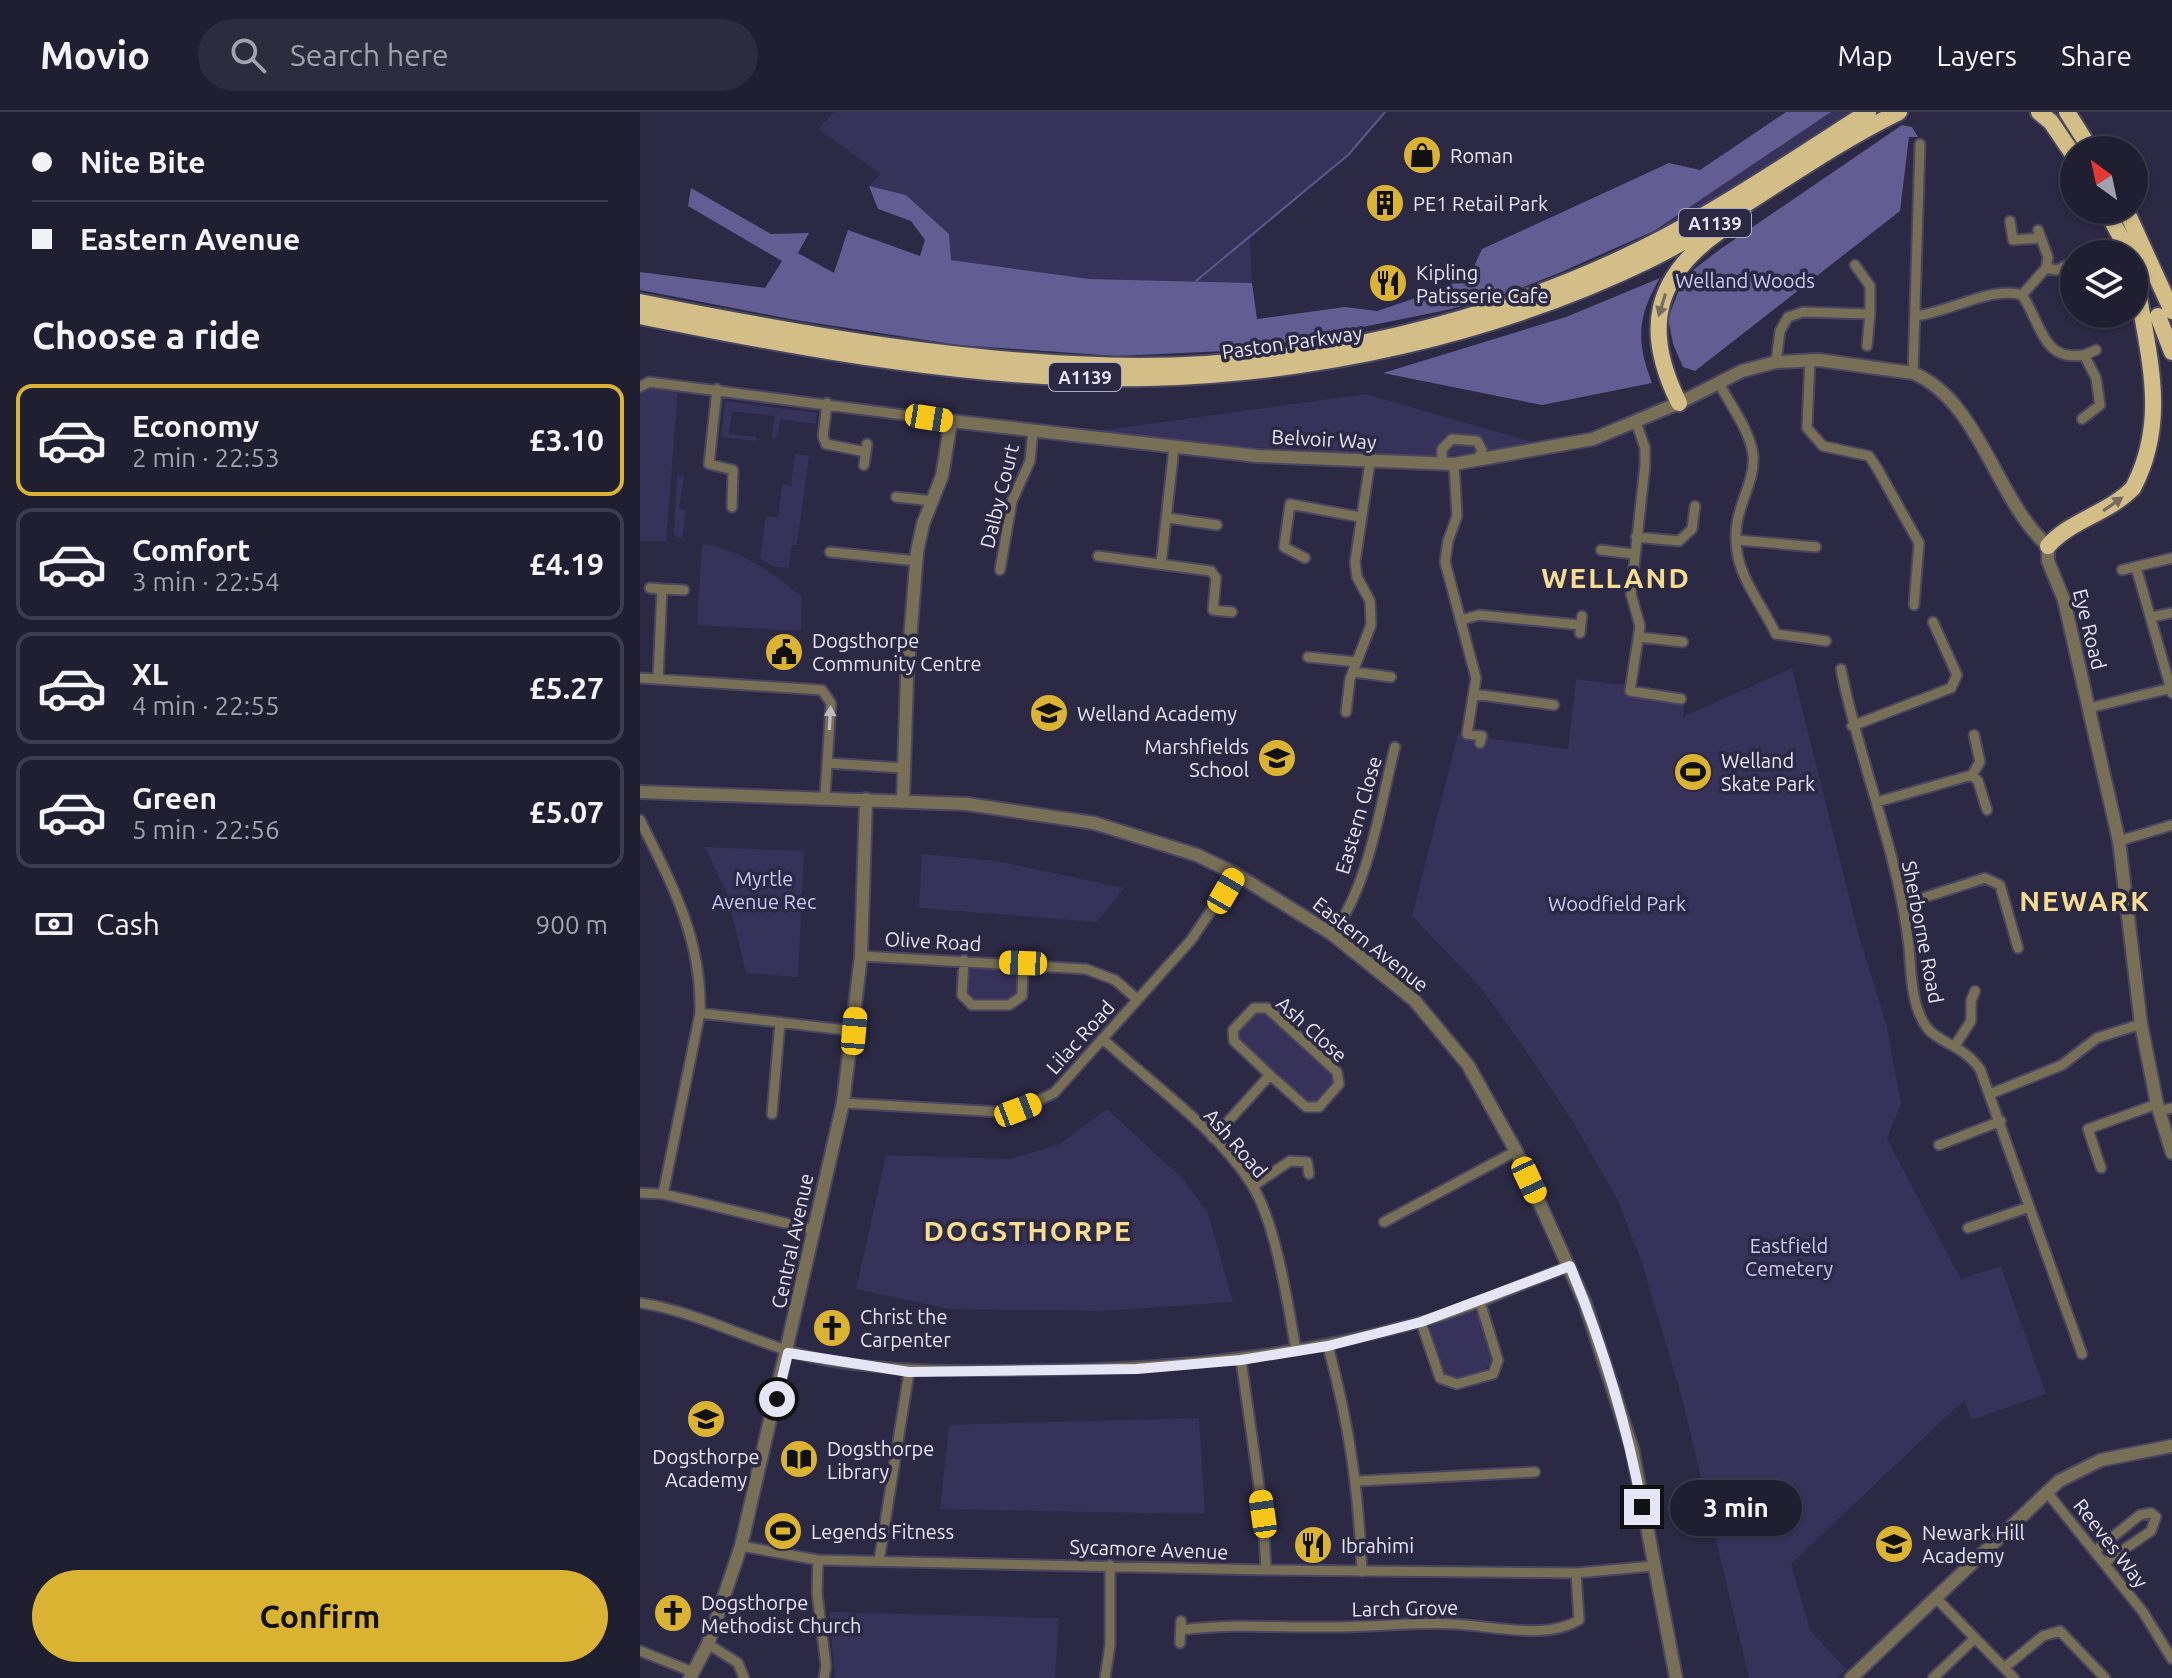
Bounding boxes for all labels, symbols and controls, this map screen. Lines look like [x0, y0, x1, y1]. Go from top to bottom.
search box [198, 19, 758, 91]
icon: search [226, 33, 270, 77]
text: Movio [40, 34, 150, 76]
text: Search here [290, 38, 449, 72]
text: Map [1837, 40, 1893, 71]
text: Layers [1937, 40, 2017, 71]
text: Share [2061, 40, 2132, 71]
shop icon: Roman [1401, 134, 1443, 176]
north arrow [2060, 136, 2148, 224]
map controls [2060, 136, 2148, 328]
place label: Roman [1450, 144, 1513, 167]
text: Nite Bite [80, 145, 206, 179]
building icon: PE1 Retail Park [1364, 182, 1406, 224]
place label: PE1 Retail Park [1413, 192, 1548, 215]
road number: A1139 [1679, 209, 1751, 237]
text: Eastern Avenue [80, 222, 300, 256]
button: layers [2060, 240, 2148, 328]
place label: Kipling Patisserie Cafe [1416, 261, 1548, 307]
restaurant icon: Kipling Patisserie Cafe [1367, 262, 1409, 304]
park label: Welland Woods [1675, 269, 1815, 292]
one-way arrow [1655, 293, 1668, 317]
text: Choose a ride [32, 315, 261, 356]
street label: Paston Parkway [1220, 321, 1364, 363]
road number: A1139 [1049, 363, 1121, 391]
car [903, 402, 955, 434]
icon: car [36, 404, 108, 476]
text: Economy [132, 409, 259, 443]
text: £3.10 [529, 423, 604, 457]
street label: Belvoir Way [1271, 425, 1378, 453]
street label: Dalby Court [975, 442, 1023, 550]
text: 2 min · 22:53 [132, 443, 280, 472]
one-way arrow [2102, 497, 2123, 512]
icon: car [36, 528, 108, 600]
text: Comfort [132, 533, 250, 567]
text: £4.19 [529, 547, 604, 581]
district label: WELLAND [1541, 562, 1691, 593]
text: 3 min · 22:54 [132, 567, 280, 596]
street label: Eye Road [2069, 586, 2111, 672]
place label: Dogsthorpe Community Centre [812, 629, 981, 675]
public building icon: Dogsthorpe Community Centre [763, 631, 805, 673]
icon: car [36, 652, 108, 724]
text: XL [132, 657, 168, 691]
text: £5.27 [529, 671, 604, 705]
text: 4 min · 22:55 [132, 691, 280, 720]
school or university icon: Welland Academy [1028, 692, 1070, 734]
place label: Welland Academy [1077, 702, 1237, 725]
one-way arrow [824, 705, 837, 730]
place label: Marshfields School [1145, 735, 1249, 781]
school or university icon: Marshfields School [1256, 737, 1298, 779]
place label: Welland Skate Park [1721, 749, 1815, 795]
sports icon: Welland Skate Park [1672, 751, 1714, 793]
street label: Eastern Close [1330, 753, 1386, 877]
icon: car [36, 776, 108, 848]
text: Green [132, 781, 217, 815]
text: £5.07 [529, 795, 604, 829]
text: 5 min · 22:56 [132, 815, 280, 844]
street label: Sherborne Road [1898, 859, 1948, 1005]
car [1204, 864, 1248, 918]
park label: Myrtle Avenue Rec [712, 867, 816, 913]
district label: NEWARK [2019, 885, 2151, 916]
street label: Eastern Avenue [1309, 892, 1433, 996]
park label: Woodfield Park [1548, 892, 1686, 915]
icon: cash [32, 902, 76, 946]
text: Cash [96, 907, 160, 941]
text: 900 m [536, 910, 608, 939]
street label: Olive Road [884, 927, 982, 955]
car [999, 950, 1047, 976]
street label: Ash Close [1272, 991, 1352, 1067]
street label: Lilac Road [1041, 996, 1119, 1078]
car [840, 1006, 868, 1056]
car [991, 1090, 1045, 1130]
street label: Ash Road [1200, 1104, 1272, 1182]
car [1508, 1153, 1550, 1207]
street label: Central Avenue [766, 1171, 818, 1311]
district label: DOGSTHORPE [923, 1215, 1133, 1246]
park label: Eastfield Cemetery [1745, 1234, 1833, 1280]
place label: Christ the Carpenter [860, 1305, 951, 1351]
church icon: Christ the Carpenter [811, 1307, 853, 1349]
route start [759, 1381, 795, 1417]
school or university icon: Dogsthorpe Academy [685, 1398, 727, 1440]
place label: Dogsthorpe Library [827, 1437, 934, 1483]
library icon: Dogsthorpe Library [778, 1438, 820, 1480]
place label: Dogsthorpe Academy [652, 1445, 760, 1491]
callout: 3 min [1670, 1479, 1802, 1535]
car [1248, 1489, 1278, 1539]
route end [1624, 1489, 1660, 1525]
text: 3 min [1703, 1493, 1769, 1522]
street label: Reeves Way [2069, 1494, 2153, 1592]
sports icon: Legends Fitness [762, 1510, 804, 1552]
place label: Legends Fitness [811, 1520, 954, 1543]
place label: Newark Hill Academy [1922, 1521, 2025, 1567]
school or university icon: Newark Hill Academy [1873, 1523, 1915, 1565]
restaurant icon: Ibrahimi [1292, 1524, 1334, 1566]
place label: Ibrahimi [1341, 1534, 1414, 1557]
street label: Sycamore Avenue [1069, 1535, 1229, 1563]
button: Confirm [32, 1570, 608, 1662]
place label: Dogsthorpe Methodist Church [701, 1591, 861, 1637]
church icon: Dogsthorpe Methodist Church [652, 1592, 694, 1634]
street label: Larch Grove [1352, 1596, 1458, 1620]

